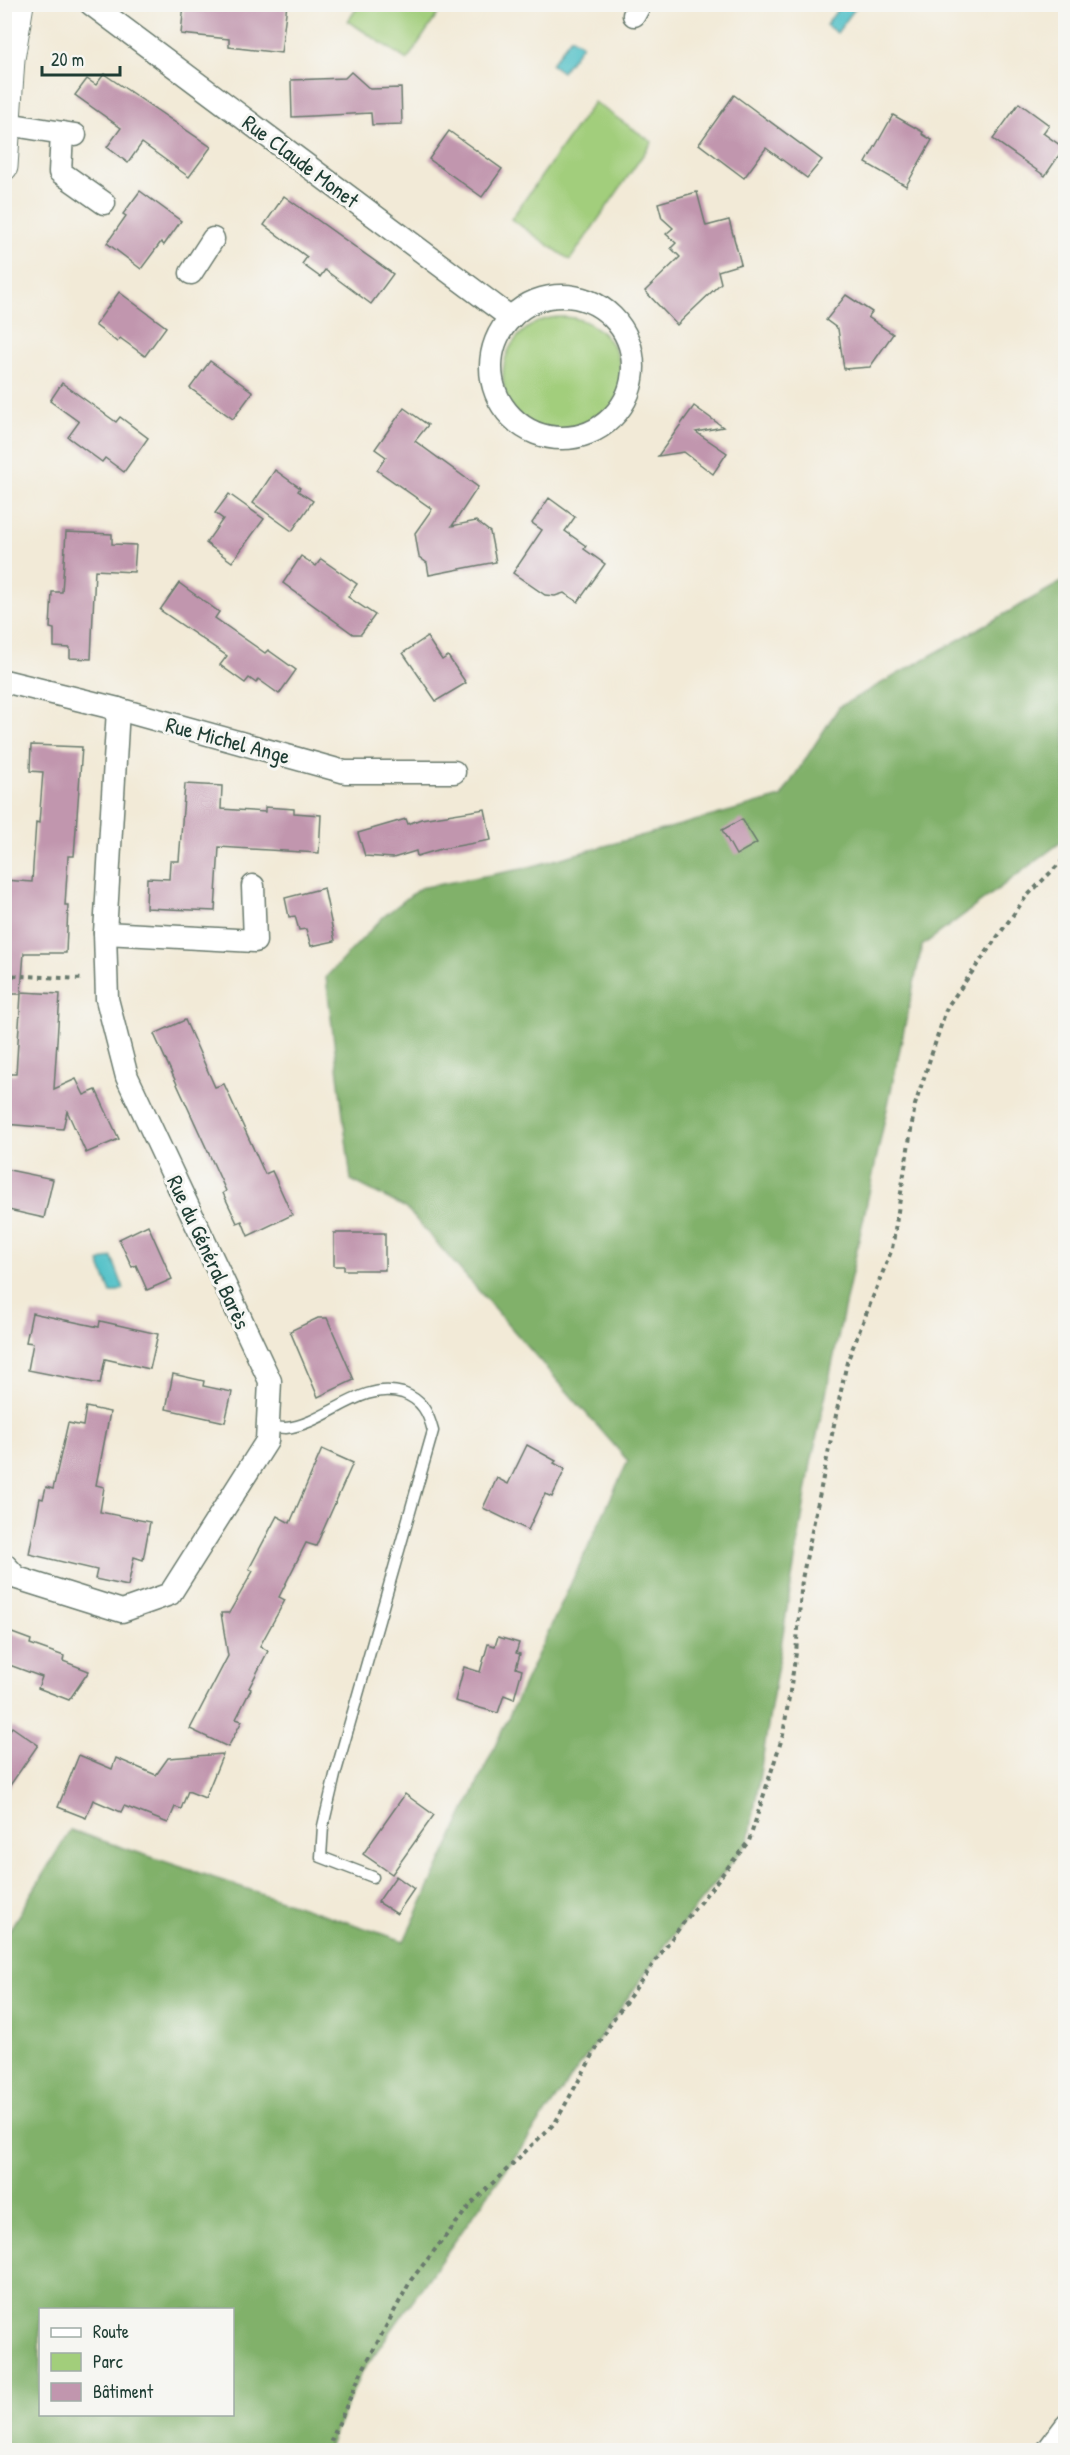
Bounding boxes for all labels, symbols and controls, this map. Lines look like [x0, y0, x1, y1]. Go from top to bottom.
scale bar [42, 39, 120, 77]
text: 20 m [51, 47, 84, 72]
street label: Rue Claude Monet [237, 107, 366, 215]
street label: Rue Michel Ange [163, 709, 294, 771]
street label: Rue du Général Barès [160, 1170, 258, 1334]
legend [39, 2308, 234, 2416]
text: Route [93, 2319, 129, 2344]
text: Parc [93, 2349, 123, 2374]
text: Bâtiment [93, 2379, 154, 2404]

